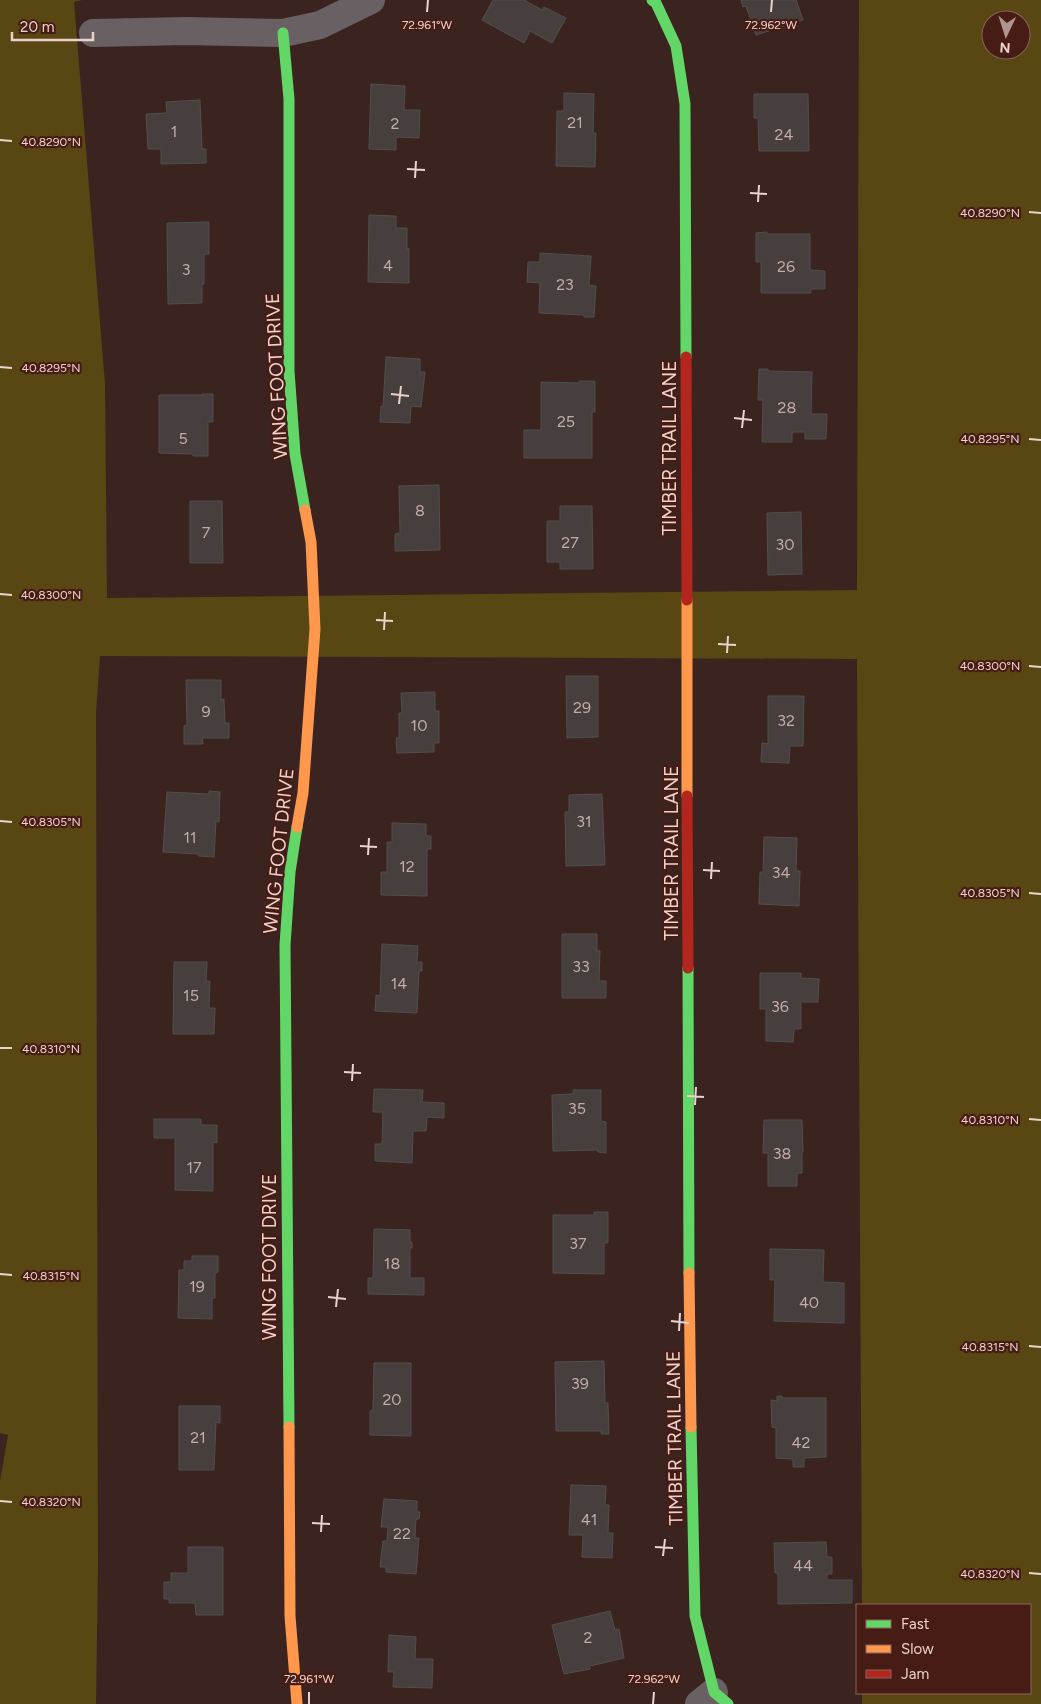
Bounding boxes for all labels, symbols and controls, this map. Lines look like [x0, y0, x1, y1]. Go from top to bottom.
scale bar [12, 10, 94, 42]
north arrow [981, 10, 1031, 60]
text: 20 m [20, 18, 54, 36]
text: 72.961°W [402, 18, 453, 32]
text: 72.962°W [745, 18, 797, 32]
text: N [999, 39, 1011, 56]
house number: 21 [567, 113, 583, 132]
house number: 2 [391, 114, 399, 133]
house number: 1 [171, 122, 177, 141]
house number: 24 [775, 125, 793, 144]
text: 40.8290°N [21, 135, 81, 149]
text: 40.8290°N [960, 206, 1020, 220]
house number: 4 [383, 256, 393, 275]
house number: 26 [777, 257, 795, 276]
house number: 3 [182, 260, 190, 279]
house number: 23 [556, 275, 574, 294]
street label: WING FOOT DRIVE [261, 292, 292, 460]
text: 40.8295°N [21, 361, 81, 375]
street label: TIMBER TRAIL LANE [658, 361, 681, 535]
house number: 28 [778, 398, 796, 417]
house number: 25 [557, 412, 575, 431]
house number: 5 [178, 429, 188, 448]
text: 40.8295°N [960, 432, 1020, 446]
house number: 8 [415, 501, 425, 520]
house number: 7 [202, 523, 211, 542]
house number: 27 [561, 533, 579, 552]
house number: 30 [776, 535, 794, 554]
text: 40.8300°N [21, 588, 81, 602]
text: 40.8300°N [960, 659, 1020, 673]
house number: 29 [573, 698, 591, 717]
house number: 9 [201, 702, 211, 721]
house number: 32 [777, 711, 795, 730]
house number: 10 [411, 716, 427, 735]
street label: TIMBER TRAIL LANE [660, 766, 683, 940]
street label: WING FOOT DRIVE [258, 767, 299, 935]
house number: 31 [576, 812, 592, 831]
text: 40.8305°N [21, 815, 81, 829]
house number: 11 [183, 828, 197, 847]
house number: 12 [399, 857, 415, 876]
house number: 34 [772, 863, 790, 882]
text: 40.8305°N [960, 886, 1020, 900]
house number: 33 [572, 957, 590, 976]
house number: 14 [391, 974, 407, 993]
house number: 15 [183, 986, 199, 1005]
house number: 36 [771, 997, 789, 1016]
text: 40.8310°N [22, 1042, 80, 1056]
house number: 35 [568, 1099, 586, 1118]
text: 40.8310°N [961, 1113, 1019, 1127]
house number: 38 [773, 1144, 791, 1163]
house number: 17 [186, 1158, 202, 1177]
street label: WING FOOT DRIVE [258, 1174, 281, 1340]
house number: 37 [569, 1234, 587, 1253]
house number: 18 [384, 1254, 400, 1273]
text: 40.8315°N [22, 1269, 80, 1283]
house number: 19 [189, 1277, 205, 1296]
house number: 40 [799, 1293, 819, 1312]
text: 40.8315°N [961, 1340, 1019, 1354]
street label: TIMBER TRAIL LANE [661, 1350, 688, 1526]
house number: 39 [571, 1374, 589, 1393]
house number: 20 [382, 1390, 402, 1409]
house number: 21 [190, 1428, 206, 1447]
house number: 42 [792, 1433, 810, 1452]
text: 40.8320°N [21, 1495, 81, 1509]
house number: 41 [581, 1510, 597, 1529]
house number: 22 [393, 1524, 411, 1543]
house number: 44 [793, 1556, 813, 1575]
text: 40.8320°N [960, 1567, 1020, 1581]
legend [856, 1604, 1031, 1694]
text: Fast [901, 1615, 930, 1633]
house number: 2 [584, 1628, 592, 1647]
text: Slow [901, 1640, 934, 1658]
text: Jam [901, 1665, 929, 1683]
text: 72.961°W [284, 1672, 335, 1686]
text: 72.962°W [628, 1672, 680, 1686]

